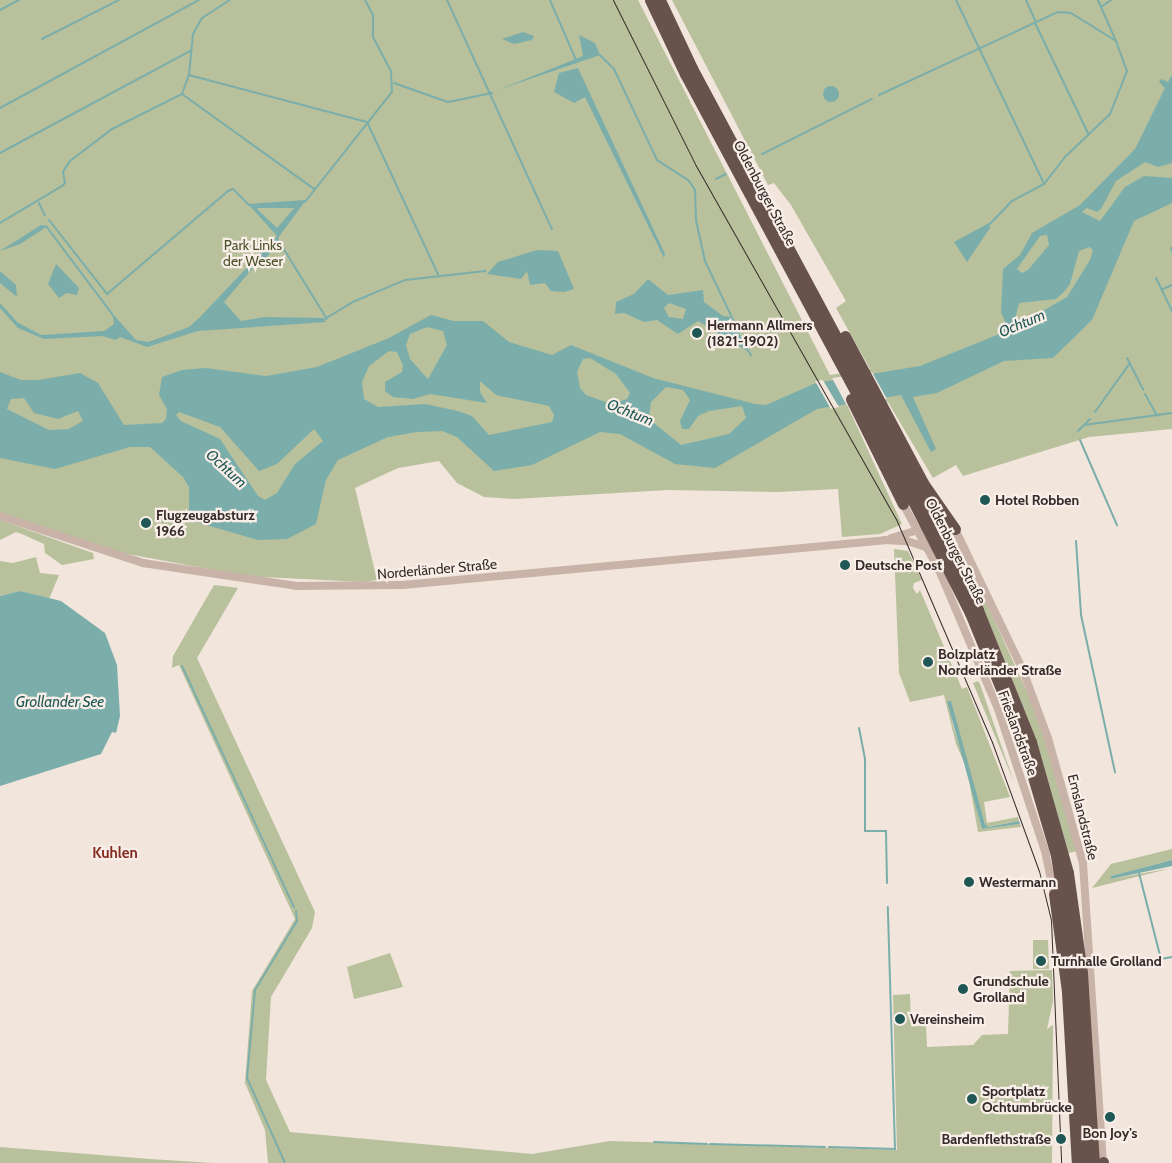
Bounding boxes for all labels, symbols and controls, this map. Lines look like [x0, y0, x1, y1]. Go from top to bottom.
street label: Oldenburger Straße [730, 138, 800, 248]
park label: Park Links der Weser [223, 237, 283, 270]
water label: Ochtum [996, 306, 1048, 342]
place label: Hermann Allmers (1821-1902) [707, 317, 813, 350]
marker: Hermann Allmers (1821-1902) [691, 327, 703, 339]
water label: Ochtum [604, 396, 656, 430]
water label: Ochtum [202, 446, 250, 492]
place label: Hotel Robben [995, 492, 1079, 508]
marker: Hotel Robben [979, 494, 991, 506]
street label: Oldenburger Straße [922, 495, 990, 607]
place label: Flugzeugabsturz 1966 [156, 507, 255, 540]
marker: Flugzeugabsturz 1966 [140, 517, 152, 529]
street label: Norderländer Straße [376, 555, 498, 583]
place label: Deutsche Post [855, 557, 942, 573]
marker: Deutsche Post [839, 559, 851, 571]
place label: Bolzplatz Norderländer Straße [938, 646, 1062, 679]
marker: Bolzplatz Norderländer Straße [922, 656, 934, 668]
street label: Frieslandstraße [995, 688, 1041, 778]
water label: Grollander See [16, 694, 104, 712]
street label: Emslandstraße [1064, 772, 1102, 862]
district label: Kuhlen [92, 845, 138, 863]
place label: Westermann [979, 874, 1056, 890]
marker: Westermann [963, 876, 975, 888]
place label: Turnhalle Grolland [1051, 953, 1162, 969]
marker: Turnhalle Grolland [1035, 955, 1047, 967]
place label: Grundschule Grolland [973, 973, 1049, 1006]
marker: Grundschule Grolland [957, 983, 969, 995]
place label: Vereinsheim [910, 1011, 984, 1027]
marker: Vereinsheim [894, 1013, 906, 1025]
place label: Sportplatz Ochtumbrücke [982, 1083, 1072, 1116]
marker: Sportplatz Ochtumbrücke [966, 1093, 978, 1105]
marker: Bon Joy's [1104, 1111, 1116, 1123]
place label: Bon Joy's [1082, 1125, 1138, 1141]
place label: Bardenflethstraße [942, 1131, 1051, 1147]
marker: Bardenflethstraße [1055, 1133, 1067, 1145]

